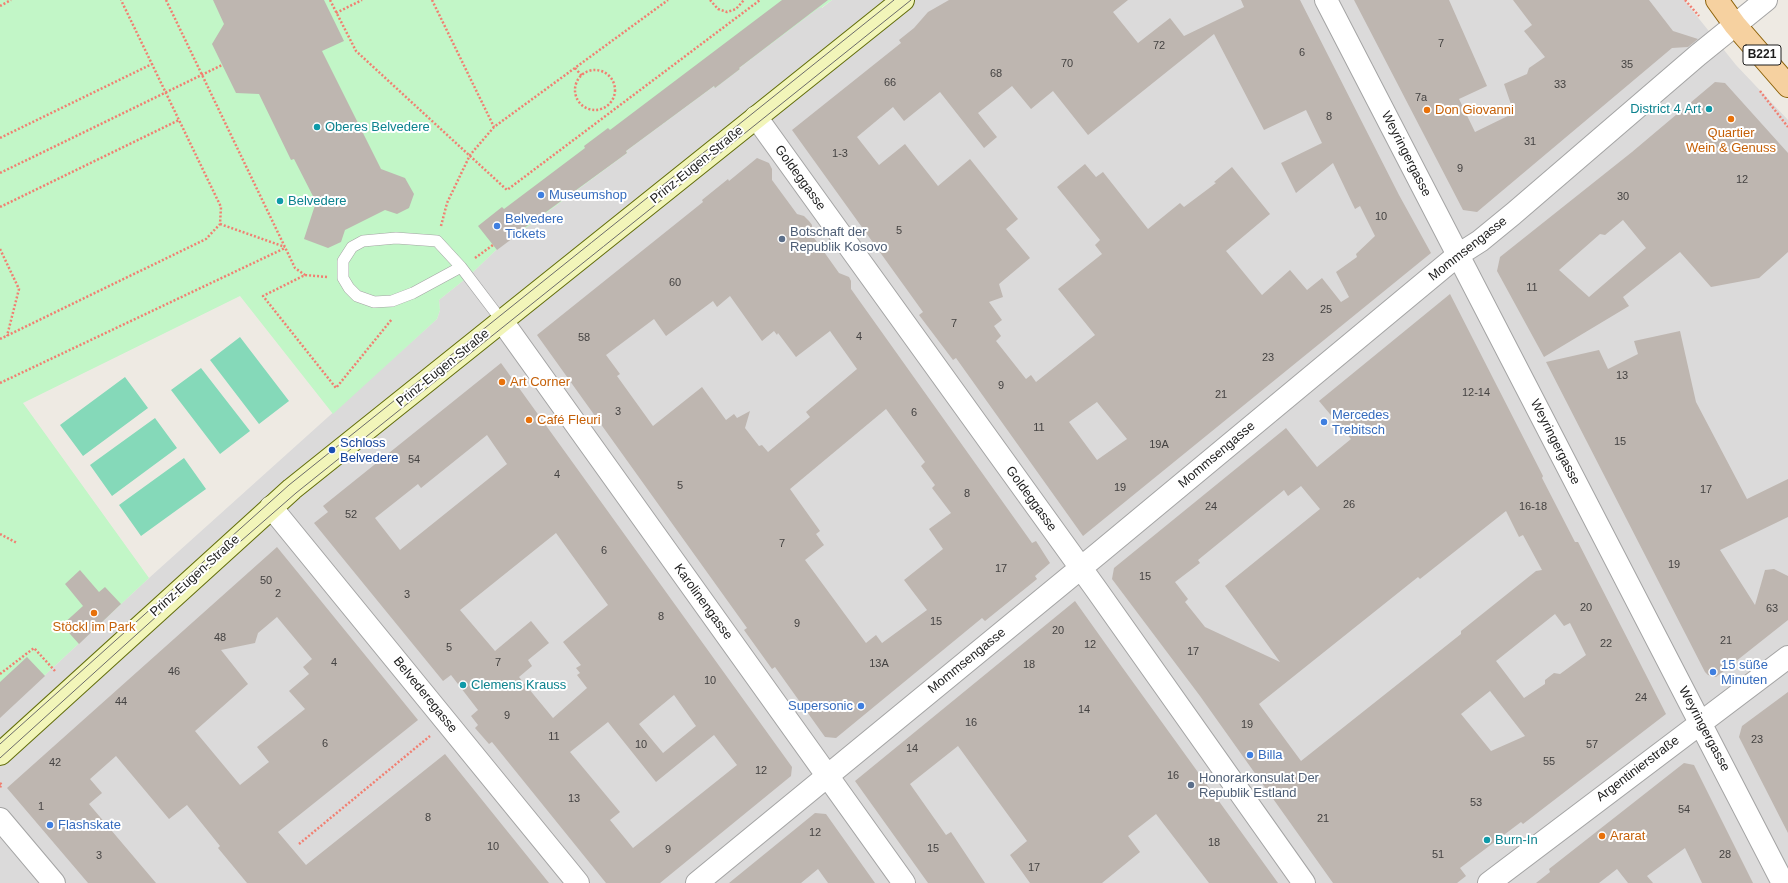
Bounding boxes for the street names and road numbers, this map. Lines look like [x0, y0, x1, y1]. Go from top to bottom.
road number: B221 [1743, 45, 1781, 65]
street label: Weyringergasse [1378, 109, 1434, 199]
street label: Prinz-Eugen-Straße [647, 123, 747, 207]
street label: Goldeggasse [771, 142, 829, 214]
street label: Mommsengasse [1426, 213, 1510, 285]
street label: Prinz-Eugen-Straße [393, 326, 493, 410]
street label: Weyringergasse [1527, 397, 1583, 487]
street label: Mommsengasse [1175, 418, 1259, 492]
street label: Goldeggasse [1002, 463, 1060, 535]
street label: Prinz-Eugen-Straße [147, 532, 243, 620]
street label: Karolinengasse [670, 561, 736, 643]
street label: Mommsengasse [925, 625, 1009, 697]
street label: Belvederegasse [390, 654, 460, 736]
street label: Weyringergasse [1675, 684, 1733, 774]
street label: Argentinierstraße [1593, 733, 1683, 805]

